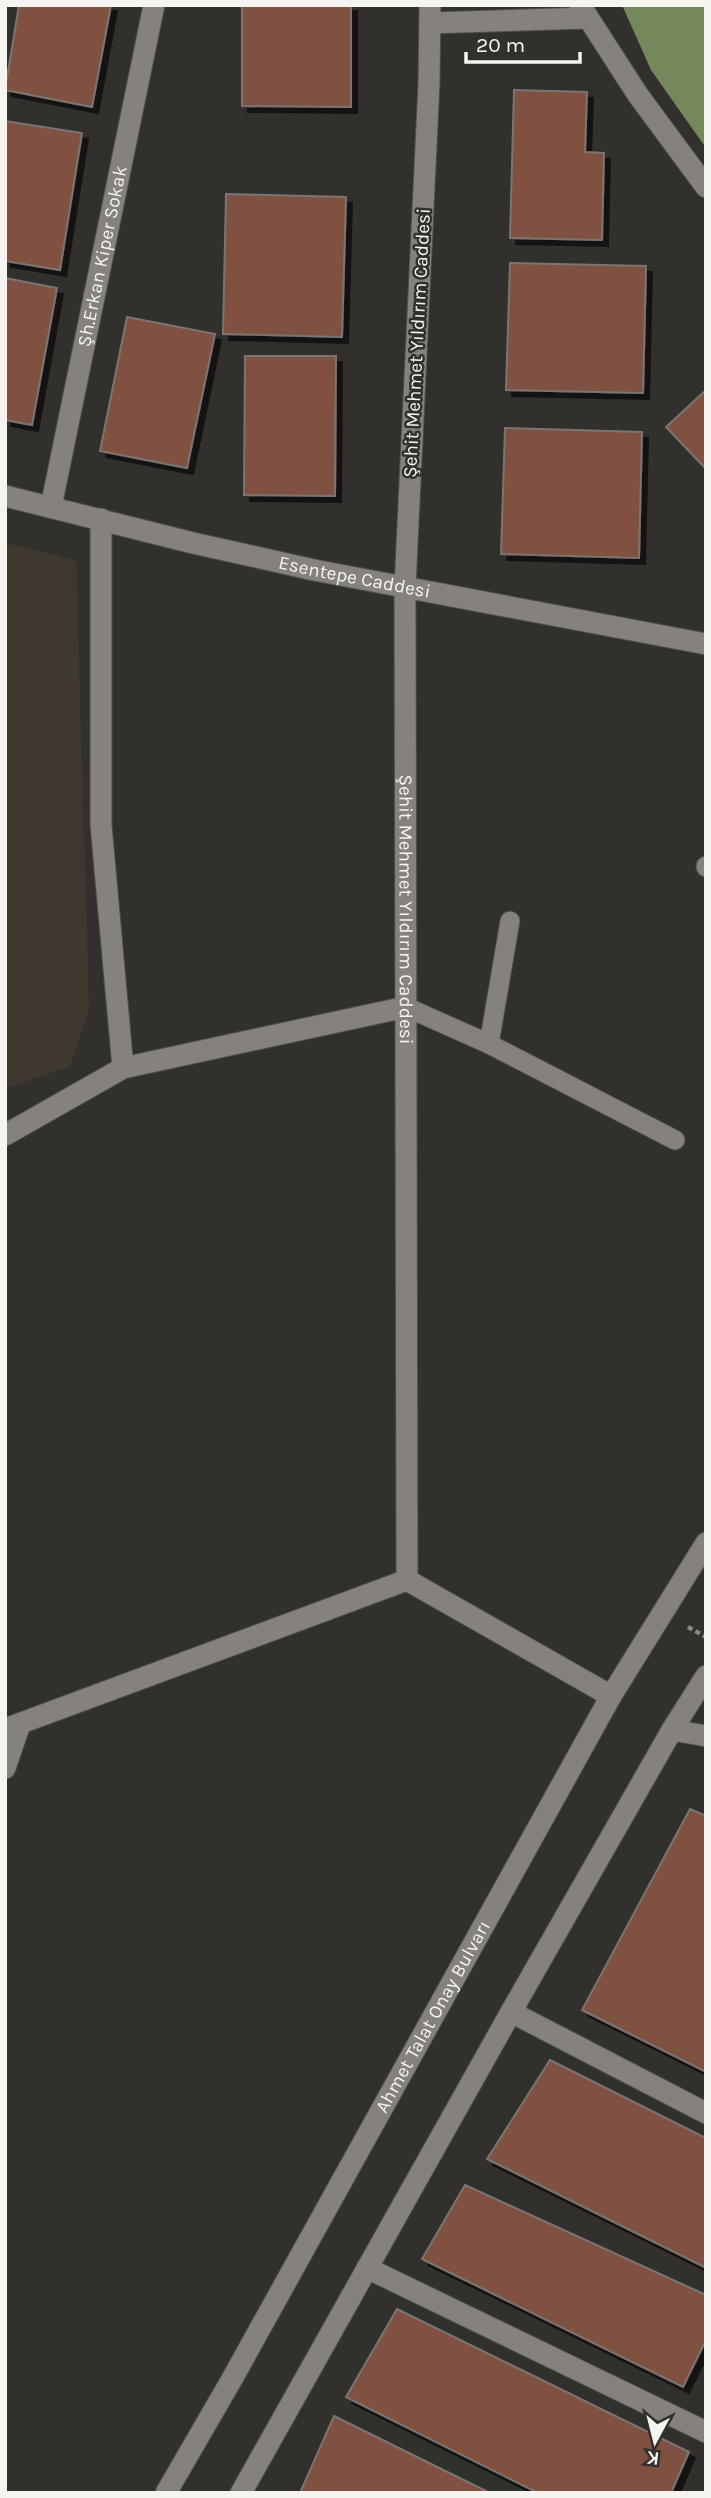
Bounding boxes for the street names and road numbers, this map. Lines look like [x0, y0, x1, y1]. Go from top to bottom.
street label: Şh.Erkan Kiper Sokak [73, 163, 132, 349]
street label: Şehit Mehmet Yıldırım Caddesi [399, 208, 435, 478]
street label: Esentepe Caddesi [277, 551, 432, 603]
street label: Şehit Mehmet Yıldırım Caddesi [394, 774, 417, 1044]
street label: Ahmet Talat Onay Bulvarı [371, 1917, 495, 2117]

